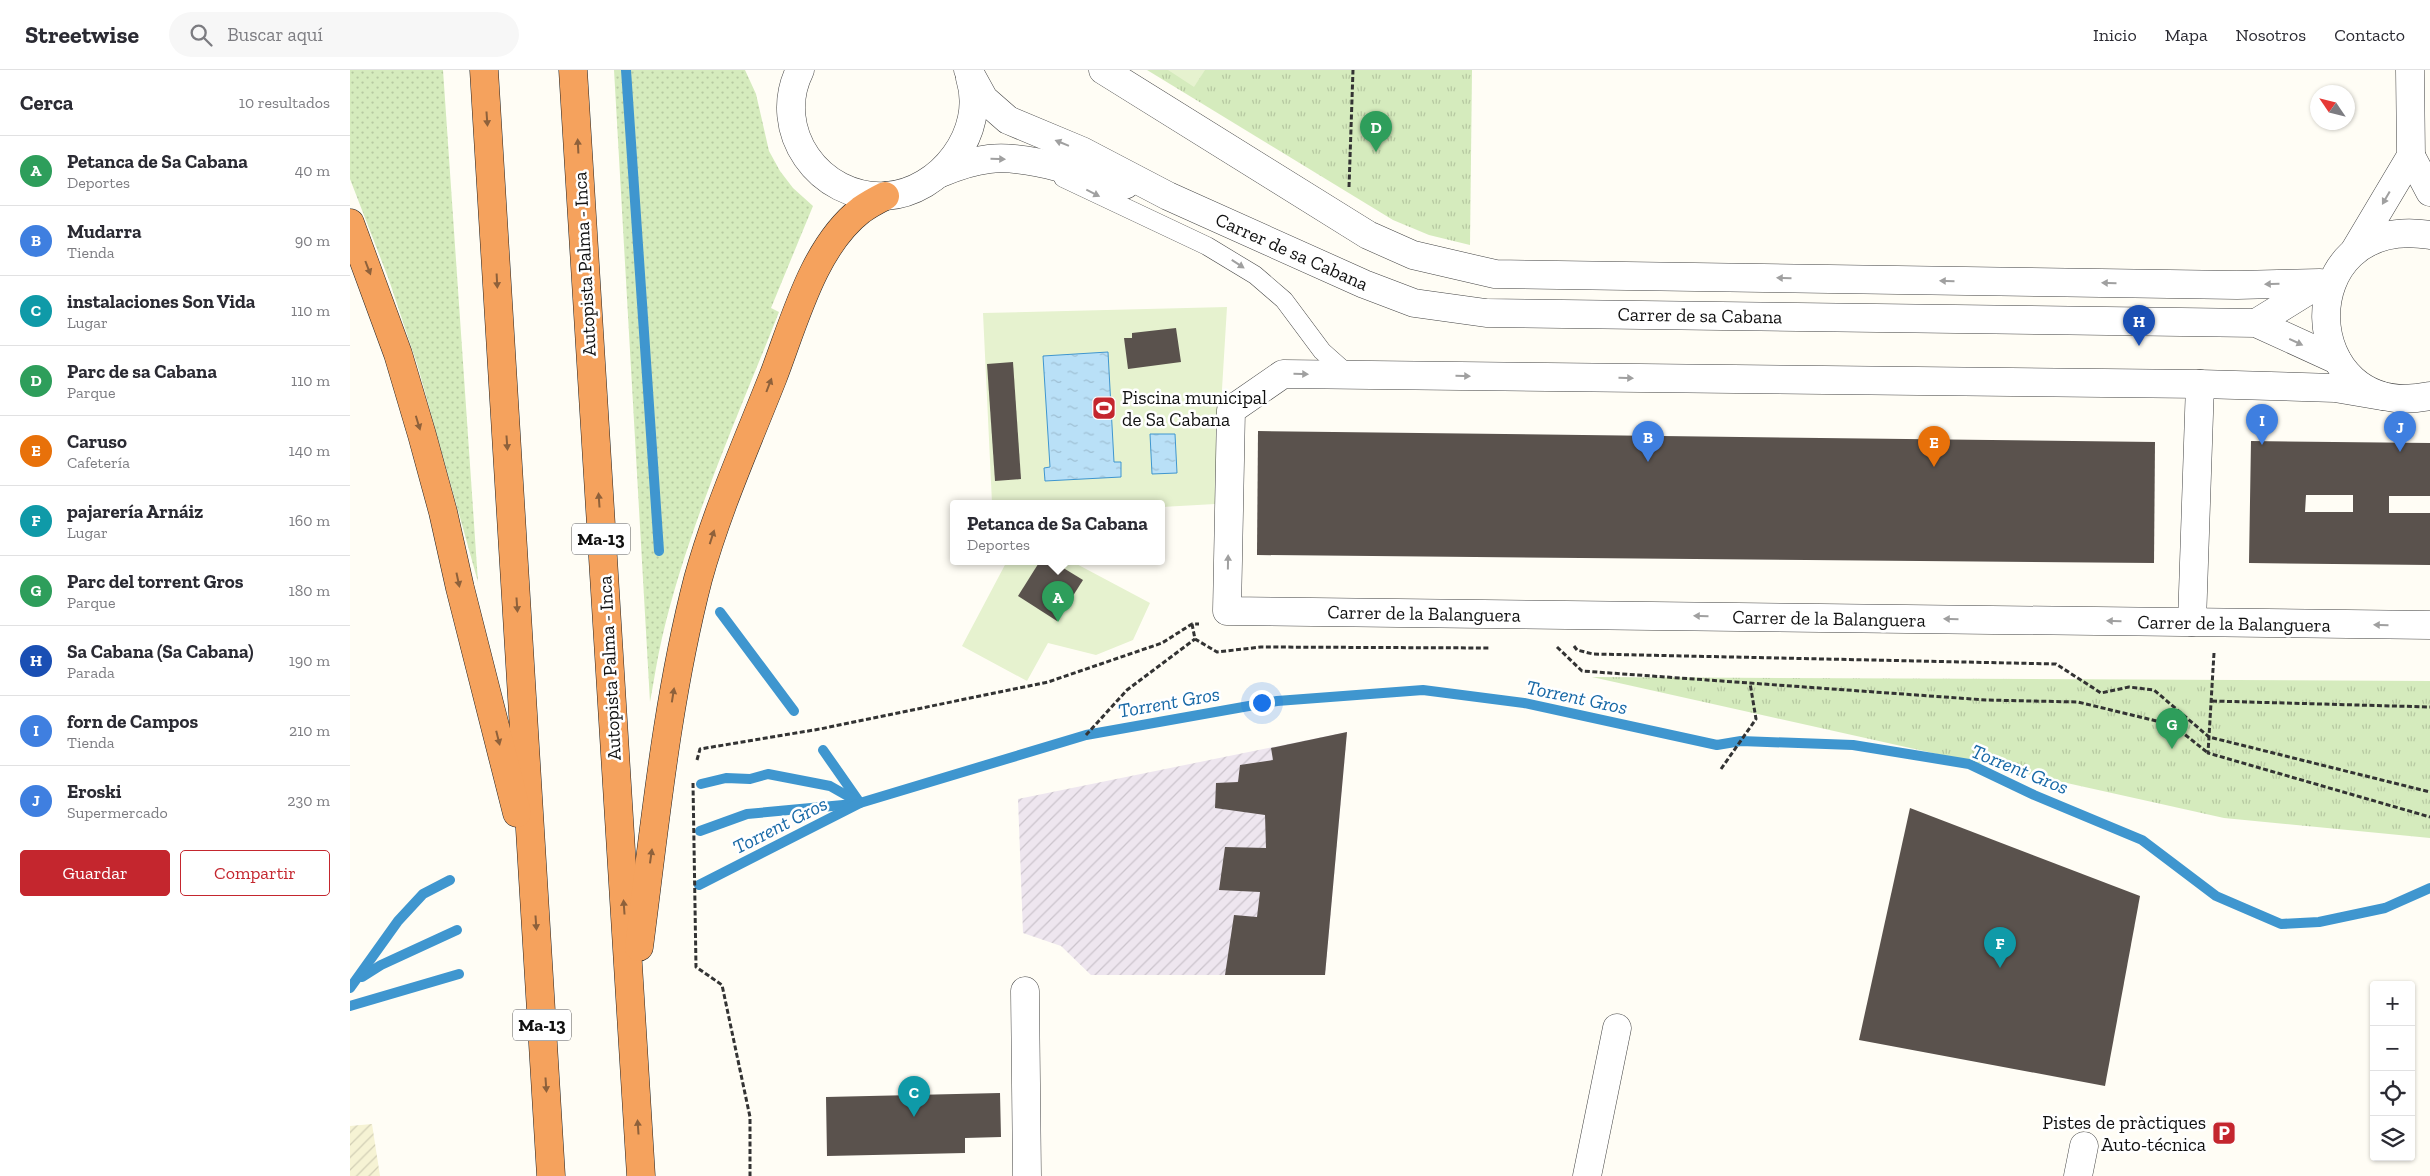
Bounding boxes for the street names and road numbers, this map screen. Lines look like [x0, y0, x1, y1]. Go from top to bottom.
street label: Autopista Palma - Inca [568, 171, 601, 357]
street label: Carrer de sa Cabana [1212, 207, 1372, 295]
street label: Carrer de sa Cabana [1617, 303, 1783, 328]
road number: Ma-13 [572, 524, 630, 554]
street label: Autopista Palma - Inca [593, 575, 626, 761]
street label: Carrer de la Balanguera [1327, 600, 1521, 627]
street label: Carrer de la Balanguera [1732, 605, 1926, 632]
street label: Carrer de la Balanguera [2137, 610, 2331, 637]
road number: Ma-13 [513, 1010, 571, 1040]

